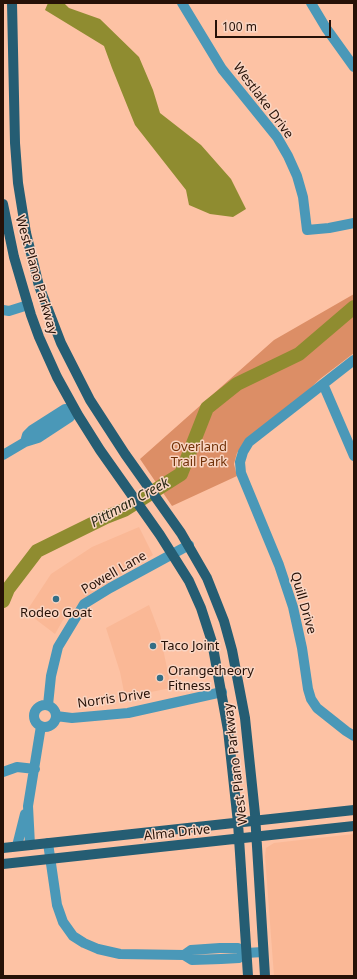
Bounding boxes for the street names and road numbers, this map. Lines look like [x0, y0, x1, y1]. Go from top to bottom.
street label: Westlake Drive [230, 60, 296, 142]
street label: West Plano Parkway [12, 214, 60, 336]
street label: Powell Lane [79, 548, 149, 598]
street label: Quill Drive [287, 570, 319, 636]
street label: Norris Drive [76, 686, 152, 712]
street label: West Plano Parkway [221, 702, 251, 826]
street label: Alma Drive [143, 822, 211, 844]

